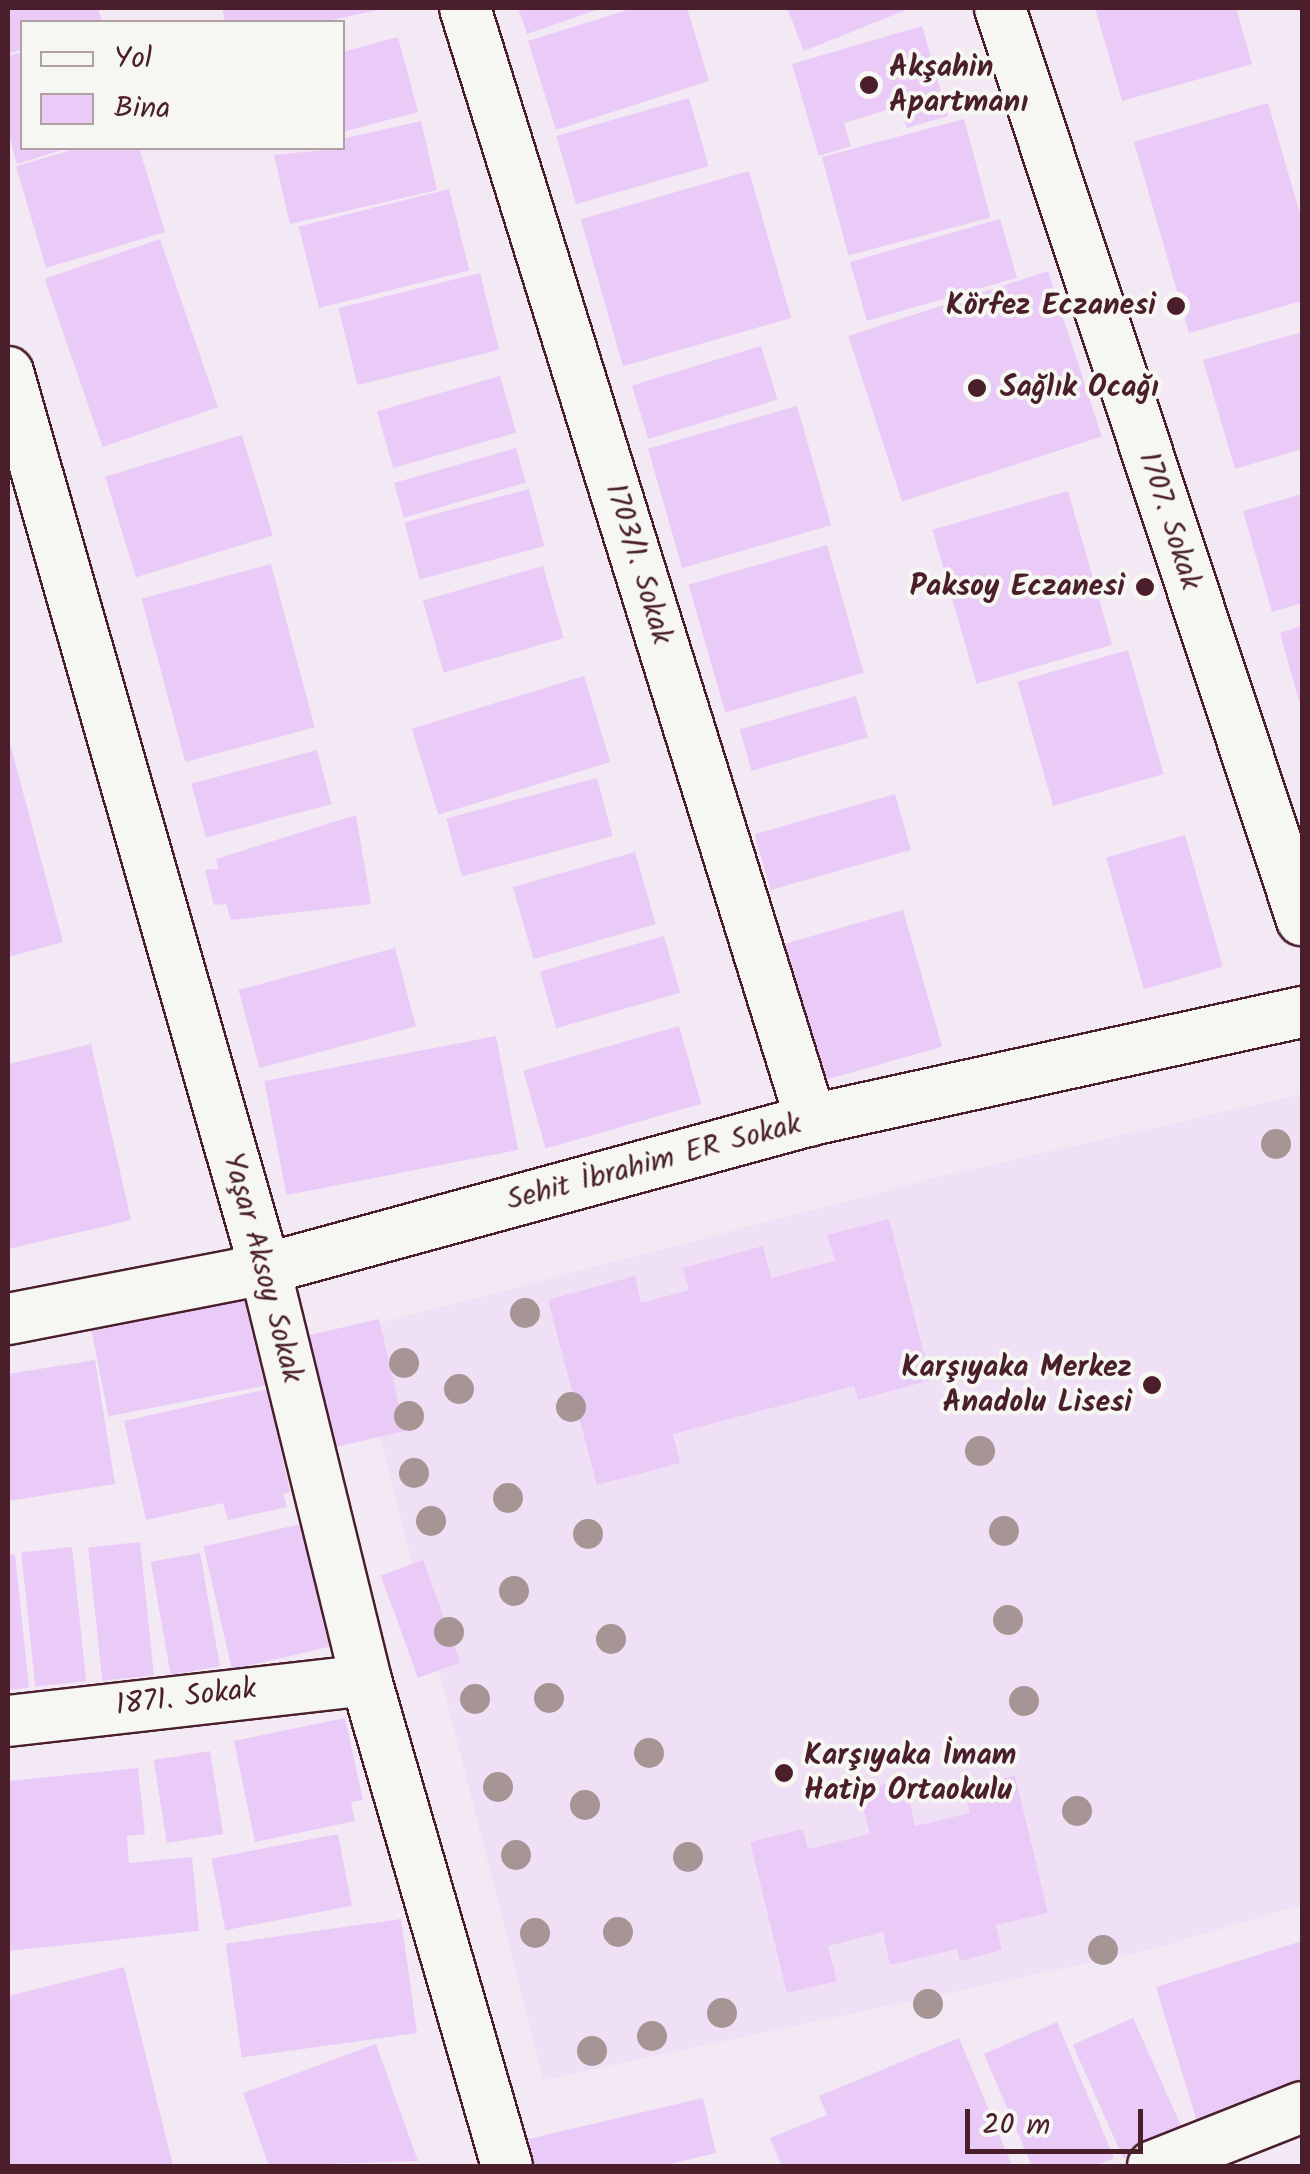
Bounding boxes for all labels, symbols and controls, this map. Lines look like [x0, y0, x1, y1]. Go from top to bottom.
legend [20, 20, 345, 150]
text: Yol [114, 35, 152, 83]
place label: Akşahin Apartmanı [889, 50, 1028, 120]
marker: Akşahin Apartmanı [858, 74, 880, 96]
text: Bina [114, 85, 170, 133]
place label: Körfez Eczanesi [946, 288, 1156, 324]
marker: Körfez Eczanesi [1165, 295, 1187, 317]
place label: Sağlık Ocağı [1000, 370, 1159, 406]
marker: Sağlık Ocağı [964, 375, 990, 401]
street label: 1707. Sokak [1130, 447, 1208, 595]
street label: 1703/1. Sokak [596, 479, 680, 649]
place label: Paksoy Eczanesi [910, 569, 1125, 605]
marker: Paksoy Eczanesi [1134, 576, 1156, 598]
street label: Sehit İbrahim ER Sokak [503, 1106, 805, 1220]
street label: Yaşar Aksoy Sokak [214, 1149, 310, 1387]
place label: Karşıyaka Merkez Anadolu Lisesi [901, 1350, 1132, 1420]
marker: Karşıyaka Merkez Anadolu Lisesi [1141, 1374, 1163, 1396]
street label: 1871. Sokak [114, 1672, 258, 1724]
place label: Karşıyaka İmam Hatip Ortaokulu [804, 1738, 1016, 1808]
marker: Karşıyaka İmam Hatip Ortaokulu [773, 1762, 795, 1784]
scale bar [970, 2089, 1148, 2151]
text: 20 m [982, 2102, 1050, 2150]

